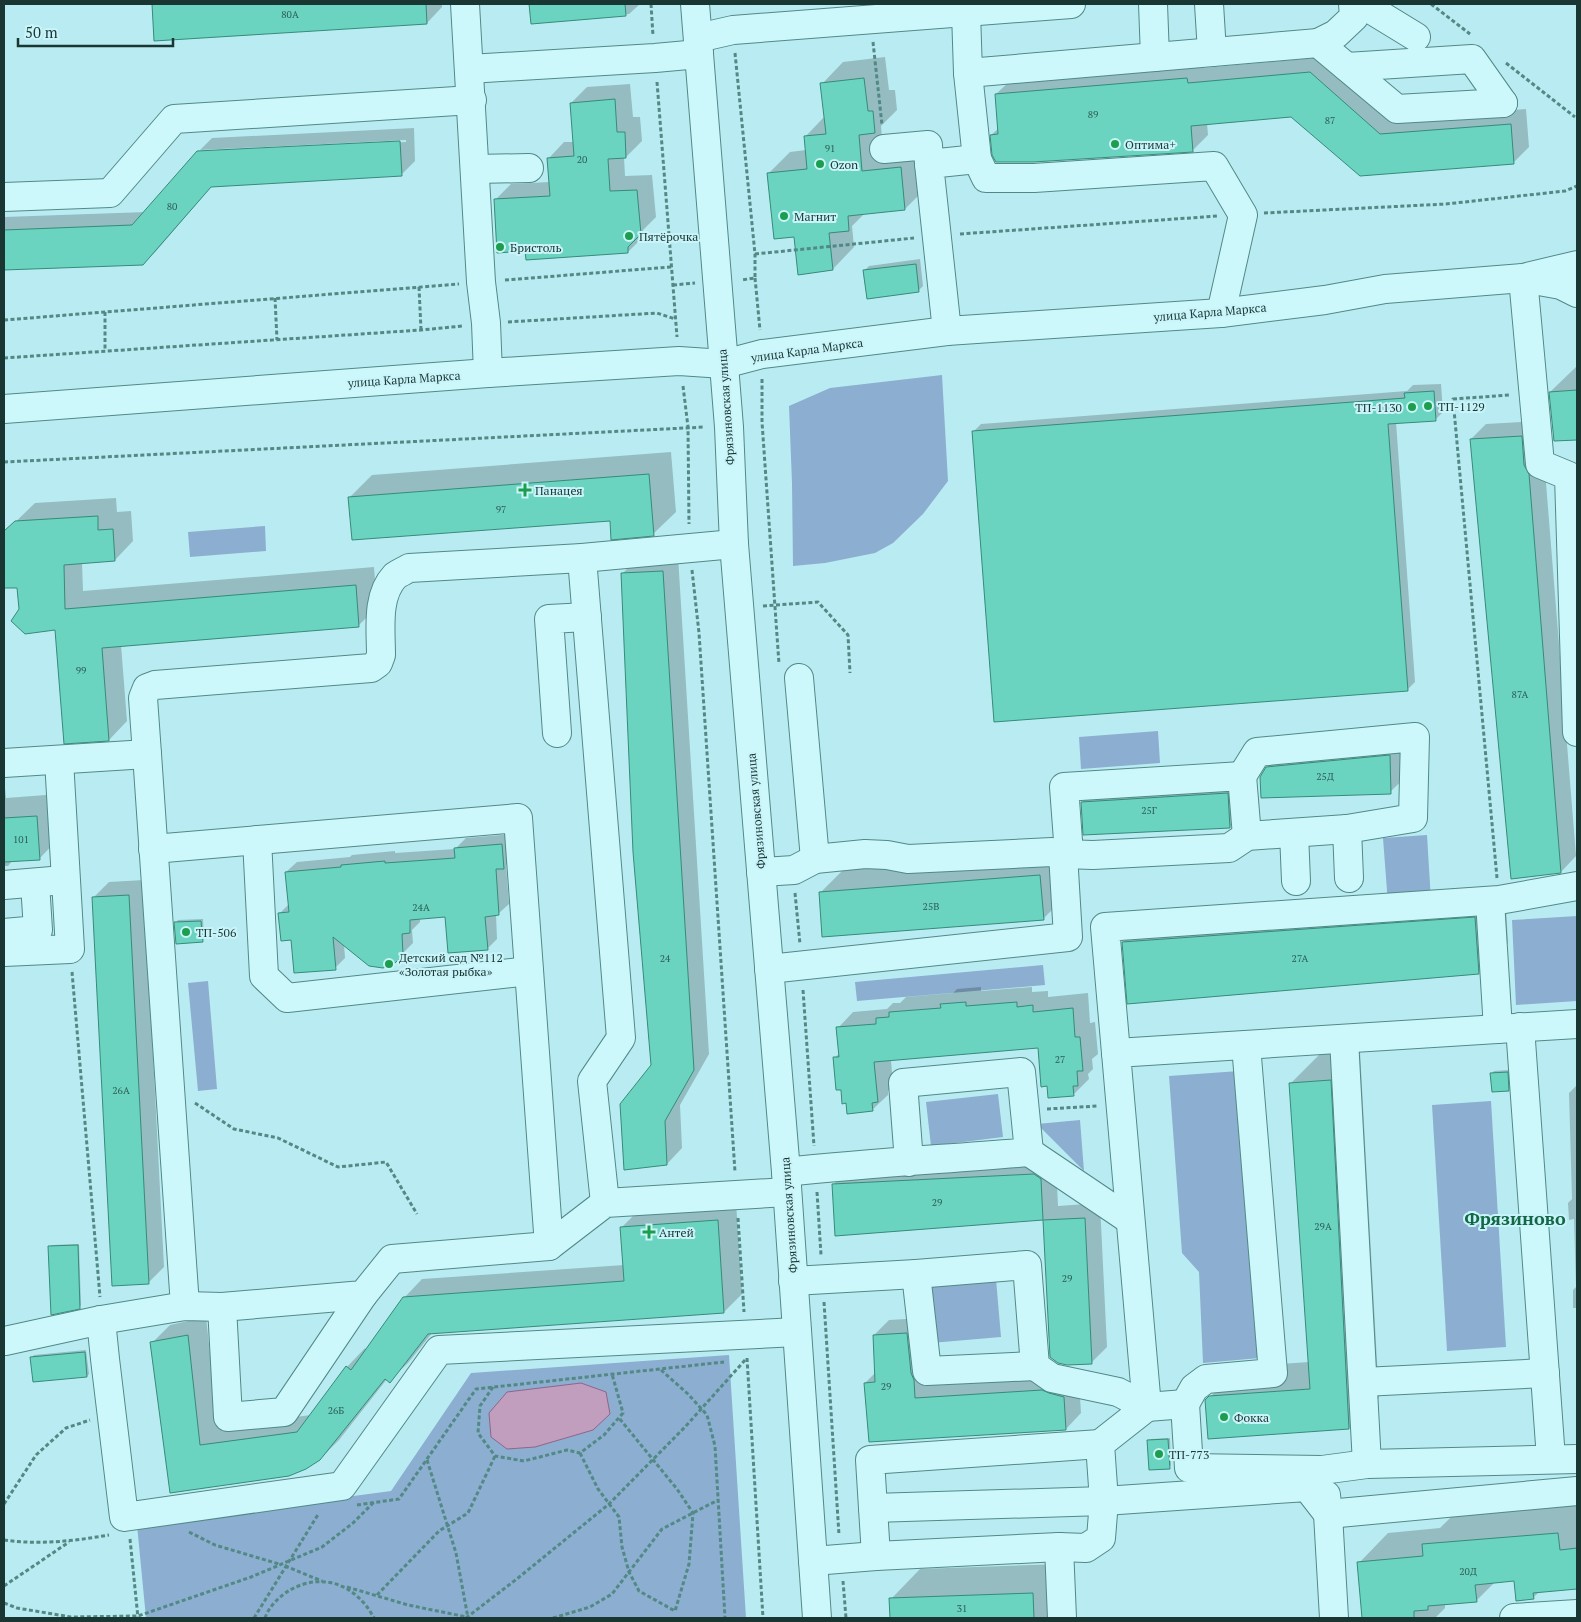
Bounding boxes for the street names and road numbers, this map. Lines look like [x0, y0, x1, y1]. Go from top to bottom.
street label: улица Карла Маркса [1152, 300, 1267, 324]
street label: улица Карла Маркса [749, 335, 864, 365]
street label: Фрязиновская улица [714, 348, 738, 466]
street label: улица Карла Маркса [346, 368, 461, 390]
street label: Фрязиновская улица [743, 752, 769, 870]
street label: Фрязиновская улица [777, 1156, 801, 1274]

